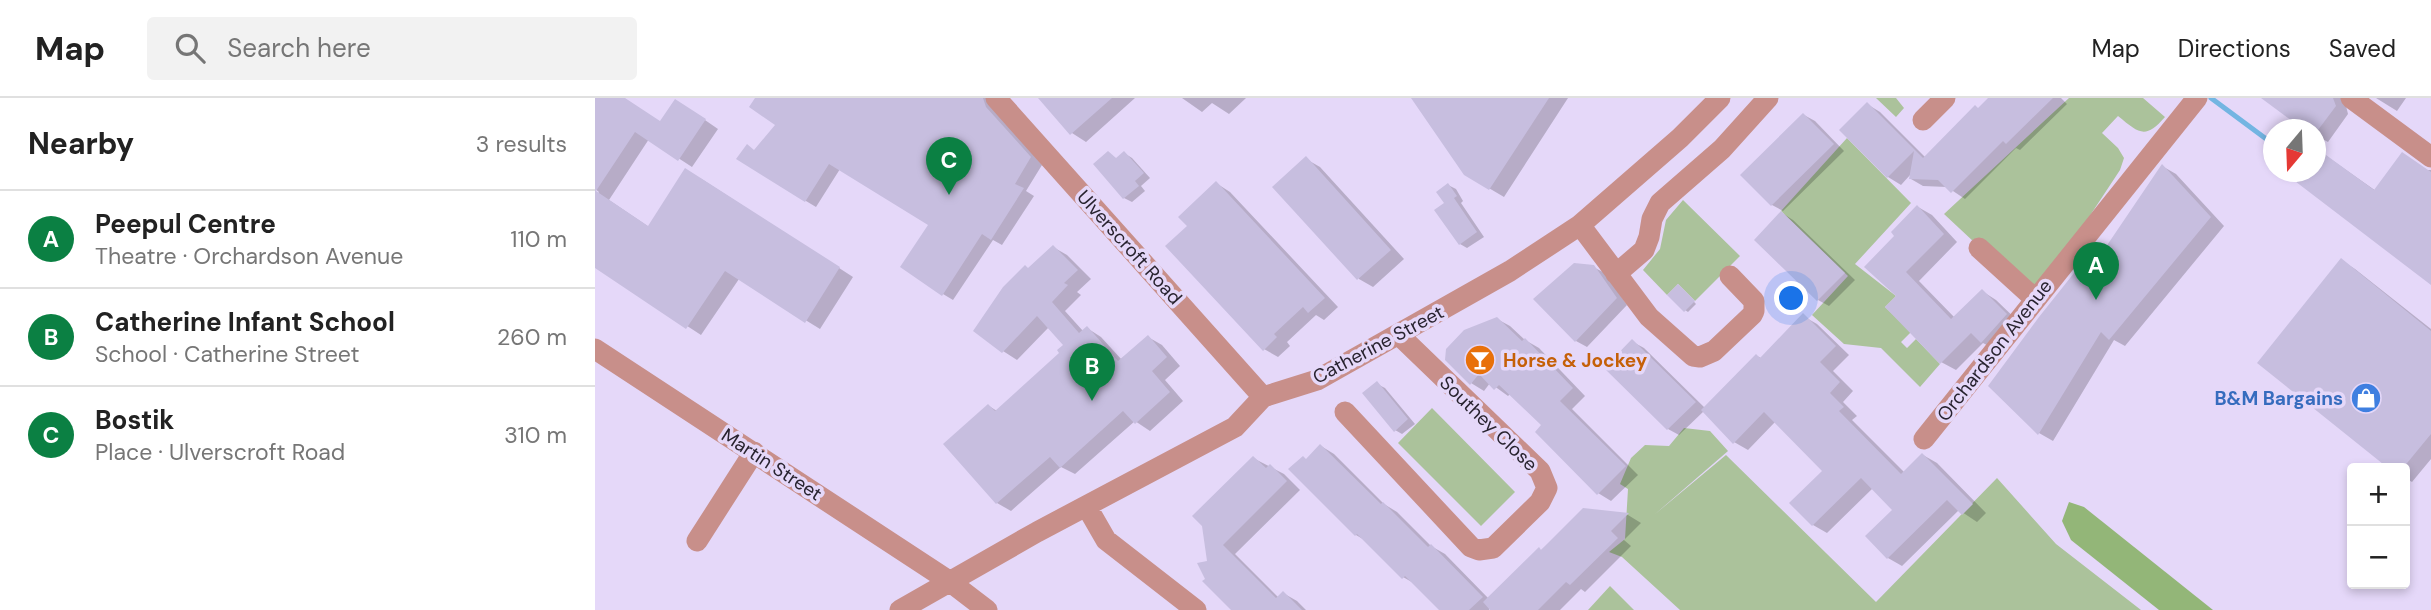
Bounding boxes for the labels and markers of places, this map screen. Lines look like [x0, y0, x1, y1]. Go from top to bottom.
pin: C [926, 137, 972, 195]
pin: A [2073, 242, 2119, 300]
pin: B [1069, 343, 1115, 401]
bar icon: Horse & Jockey [1463, 343, 1497, 377]
place label: Horse & Jockey [1503, 348, 1648, 373]
shop icon: B&M Bargains [2349, 381, 2383, 415]
place label: B&M Bargains [2214, 386, 2343, 411]

